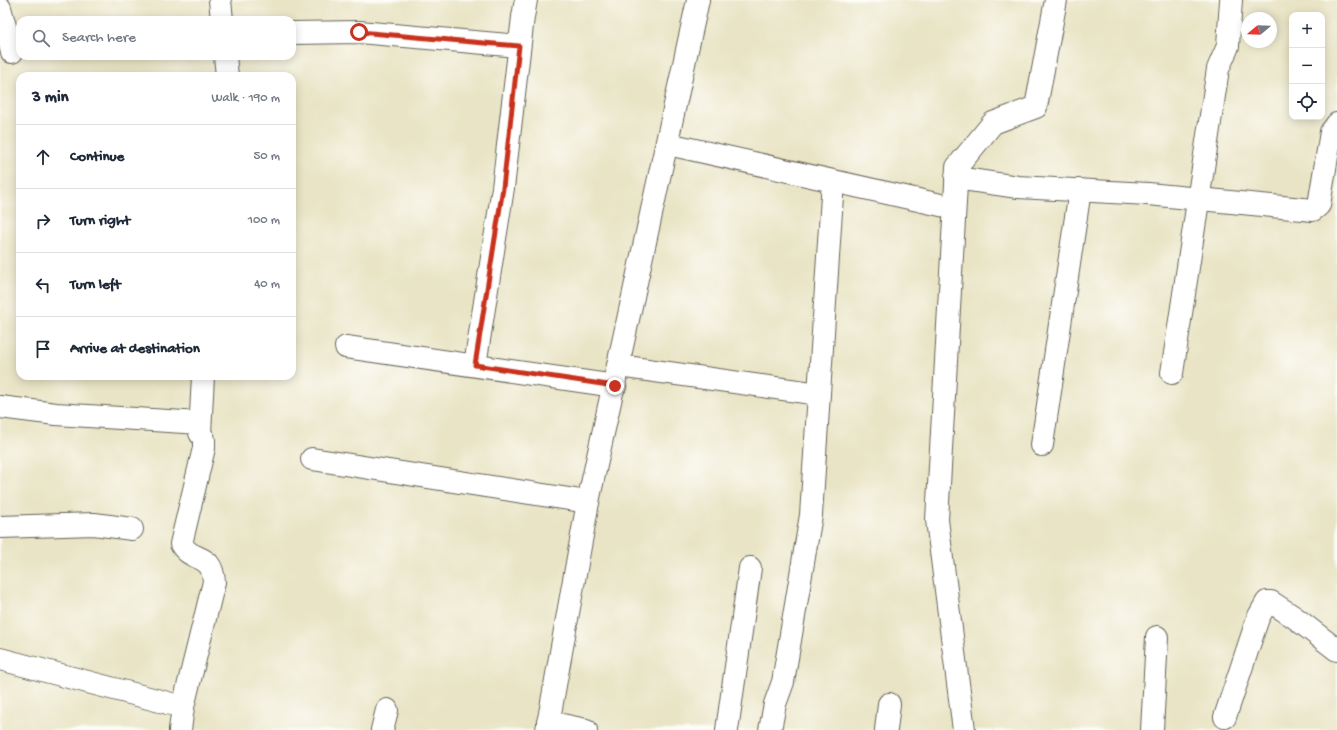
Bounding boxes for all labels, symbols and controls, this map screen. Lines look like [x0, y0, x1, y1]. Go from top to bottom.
north arrow [1241, 12, 1277, 48]
map controls [1289, 12, 1325, 120]
button: + [1289, 12, 1325, 48]
search box [16, 16, 296, 60]
route start [350, 23, 368, 41]
icon: search [30, 27, 52, 49]
text: Search here [62, 29, 136, 47]
button: − [1289, 48, 1325, 84]
button: locate [1289, 84, 1325, 120]
text: 3 min [32, 88, 69, 108]
text: Walk · 190 m [211, 91, 280, 106]
icon: ahead [32, 146, 54, 168]
text: Continue [70, 148, 124, 166]
text: 50 m [253, 149, 280, 164]
icon: right [32, 210, 54, 232]
text: Turn right [70, 212, 130, 230]
text: 100 m [248, 213, 280, 228]
icon: left [32, 274, 54, 296]
text: Turn left [70, 276, 121, 294]
text: 40 m [254, 277, 280, 292]
icon: arrive [32, 338, 54, 360]
text: Arrive at destination [70, 340, 200, 358]
route end [606, 377, 624, 395]

